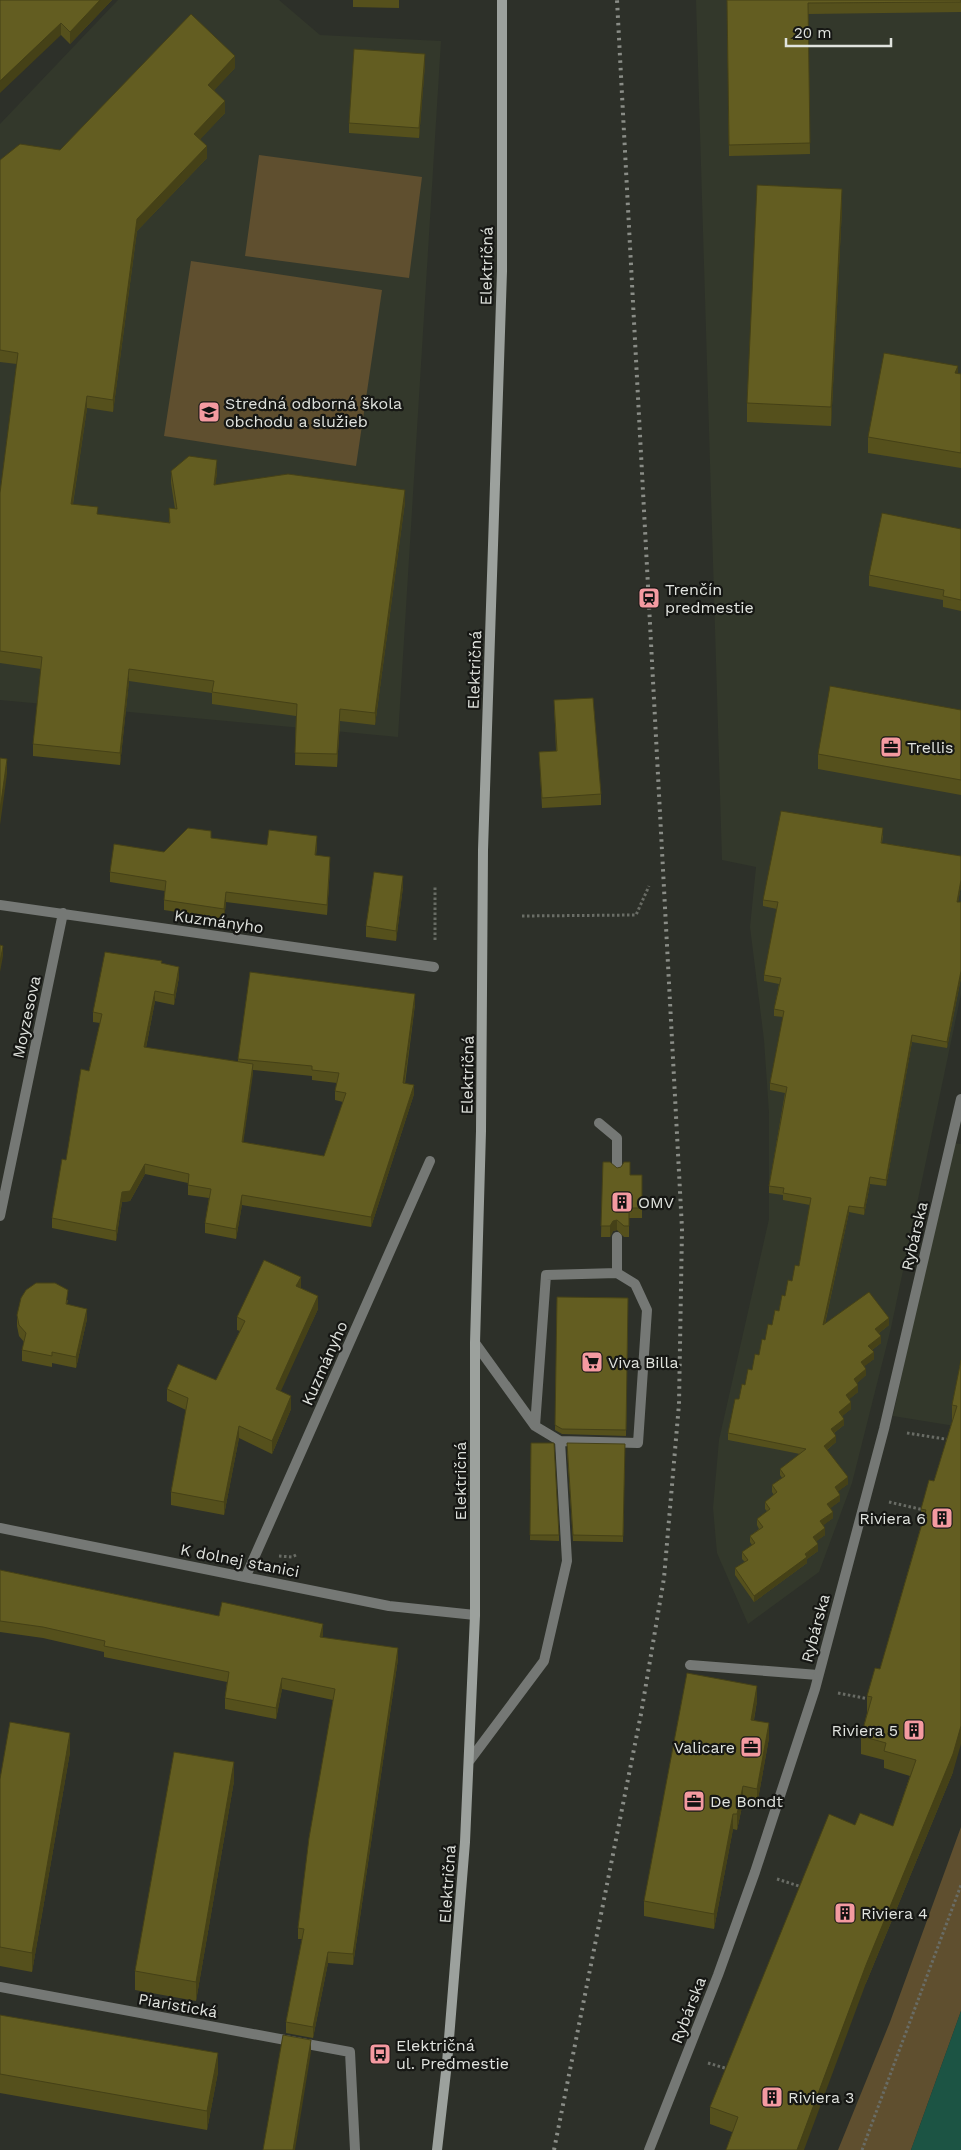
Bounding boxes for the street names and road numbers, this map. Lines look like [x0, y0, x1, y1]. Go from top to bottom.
street label: Električná [476, 226, 497, 306]
street label: Električná [464, 630, 485, 710]
street label: Kuzmányho [173, 906, 265, 937]
street label: Moyzesova [8, 974, 45, 1060]
street label: Električná [457, 1035, 478, 1115]
street label: Rybárska [897, 1200, 932, 1272]
street label: Kuzmányho [297, 1318, 351, 1408]
street label: Električná [451, 1442, 470, 1520]
street label: K dolnej stanici [179, 1540, 301, 1581]
street label: Rybárska [797, 1592, 834, 1664]
street label: Električná [435, 1844, 460, 1924]
street label: Rybárska [667, 1974, 710, 2046]
street label: Piaristická [137, 1989, 219, 2022]

